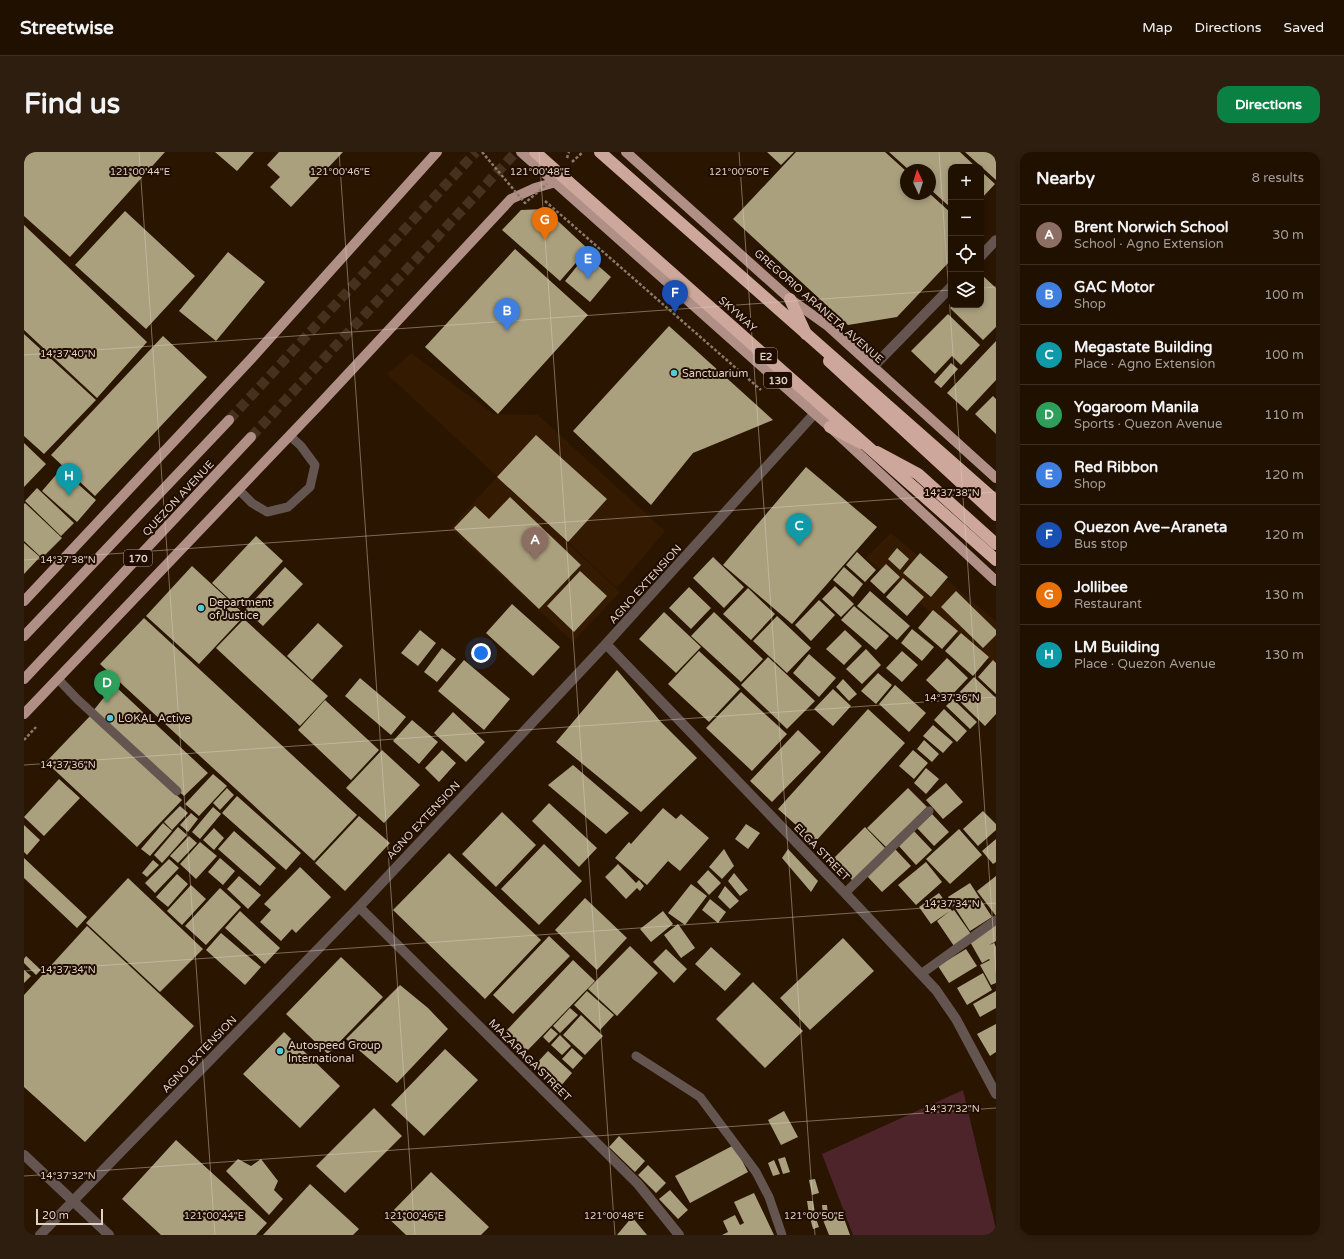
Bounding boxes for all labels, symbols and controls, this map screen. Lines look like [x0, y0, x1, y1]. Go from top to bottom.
text: Streetwise [20, 17, 114, 39]
text: Map [1142, 19, 1173, 36]
text: Directions [1195, 19, 1262, 36]
text: Saved [1284, 19, 1324, 36]
button: Directions [1217, 86, 1320, 123]
text: Find us [24, 87, 120, 121]
north arrow [900, 164, 936, 200]
map controls [948, 164, 984, 308]
button: + [948, 164, 984, 200]
text: 121°00'44"E [110, 166, 170, 178]
text: 121°00'46"E [310, 166, 370, 178]
text: 121°00'48"E [510, 166, 570, 178]
text: 121°00'50"E [709, 166, 769, 178]
text: Nearby [1036, 168, 1095, 189]
text: 8 results [1252, 170, 1304, 186]
button: − [948, 200, 984, 236]
pin: G [532, 207, 558, 240]
text: Brent Norwich School [1074, 218, 1229, 236]
text: A [1044, 227, 1054, 243]
text: 30 m [1272, 227, 1304, 243]
button: locate [948, 236, 984, 272]
text: School · Agno Extension [1074, 236, 1224, 252]
pin: E [575, 246, 601, 279]
street label: GREGORIO ARANETA AVENUE [751, 247, 886, 366]
button: layers [948, 272, 984, 308]
text: GAC Motor [1074, 278, 1155, 296]
pin: F [662, 280, 688, 313]
text: B [1044, 287, 1054, 303]
text: 100 m [1264, 287, 1304, 303]
street label: SKYWAY [716, 294, 759, 335]
text: Shop [1074, 296, 1106, 312]
pin: B [494, 298, 520, 331]
text: Megastate Building [1074, 338, 1213, 356]
text: C [1044, 347, 1054, 363]
text: 100 m [1264, 347, 1304, 363]
text: 14°37'40"N [40, 348, 96, 360]
road number: E2 [755, 348, 777, 364]
text: Place · Agno Extension [1074, 356, 1215, 372]
place label: Sanctuarium [682, 367, 748, 380]
marker: Sanctuarium [669, 368, 679, 378]
road number: 130 [764, 372, 792, 388]
text: Yogaroom Manila [1074, 398, 1199, 416]
text: D [1044, 407, 1054, 423]
text: 110 m [1264, 407, 1304, 423]
text: Sports · Quezon Avenue [1074, 416, 1222, 432]
street label: QUEZON AVENUE [140, 458, 217, 539]
text: Red Ribbon [1074, 458, 1158, 476]
pin: H [56, 463, 82, 496]
text: E [1045, 467, 1053, 483]
text: 120 m [1264, 467, 1304, 483]
text: Shop [1074, 476, 1106, 492]
text: 14°37'38"N [924, 487, 980, 499]
pin: C [786, 513, 812, 546]
text: Quezon Ave–Araneta [1074, 518, 1227, 536]
pin: A [522, 527, 548, 560]
text: F [1045, 527, 1053, 543]
text: 120 m [1264, 527, 1304, 543]
text: Bus stop [1074, 536, 1128, 552]
street label: AGNO EXTENSION [606, 542, 684, 627]
road number: 170 [124, 550, 152, 566]
text: 14°37'38"N [40, 554, 96, 566]
text: Jollibee [1074, 578, 1128, 596]
text: G [1044, 587, 1054, 603]
text: 130 m [1264, 587, 1304, 603]
place label: Department of Justice [209, 596, 272, 622]
text: Restaurant [1074, 596, 1142, 612]
marker: Department of Justice [196, 603, 206, 613]
text: LM Building [1074, 638, 1160, 656]
your location [471, 643, 491, 663]
text: H [1044, 647, 1054, 663]
text: 130 m [1264, 647, 1304, 663]
text: Place · Quezon Avenue [1074, 656, 1216, 672]
pin: D [94, 670, 120, 703]
text: 14°37'36"N [924, 692, 980, 704]
place label: LOKAL Active [118, 712, 191, 725]
marker: LOKAL Active [105, 713, 115, 723]
text: 14°37'36"N [40, 759, 96, 771]
street label: AGNO EXTENSION [384, 779, 463, 862]
street label: ELGA STREET [791, 821, 852, 884]
text: 14°37'34"N [924, 898, 980, 910]
text: 14°37'34"N [40, 964, 96, 976]
street label: AGNO EXTENSION [159, 1013, 239, 1096]
street label: MAZARAGA STREET [486, 1017, 574, 1104]
place label: Autospeed Group International [288, 1039, 381, 1065]
marker: Autospeed Group International [275, 1046, 285, 1056]
text: 14°37'32"N [924, 1103, 980, 1115]
text: 14°37'32"N [40, 1170, 96, 1182]
scale bar [36, 1207, 103, 1226]
text: 20 m [42, 1209, 69, 1222]
text: 121°00'44"E [184, 1210, 244, 1222]
text: 121°00'46"E [384, 1210, 444, 1222]
text: 121°00'48"E [584, 1210, 644, 1222]
text: 121°00'50"E [784, 1210, 844, 1222]

